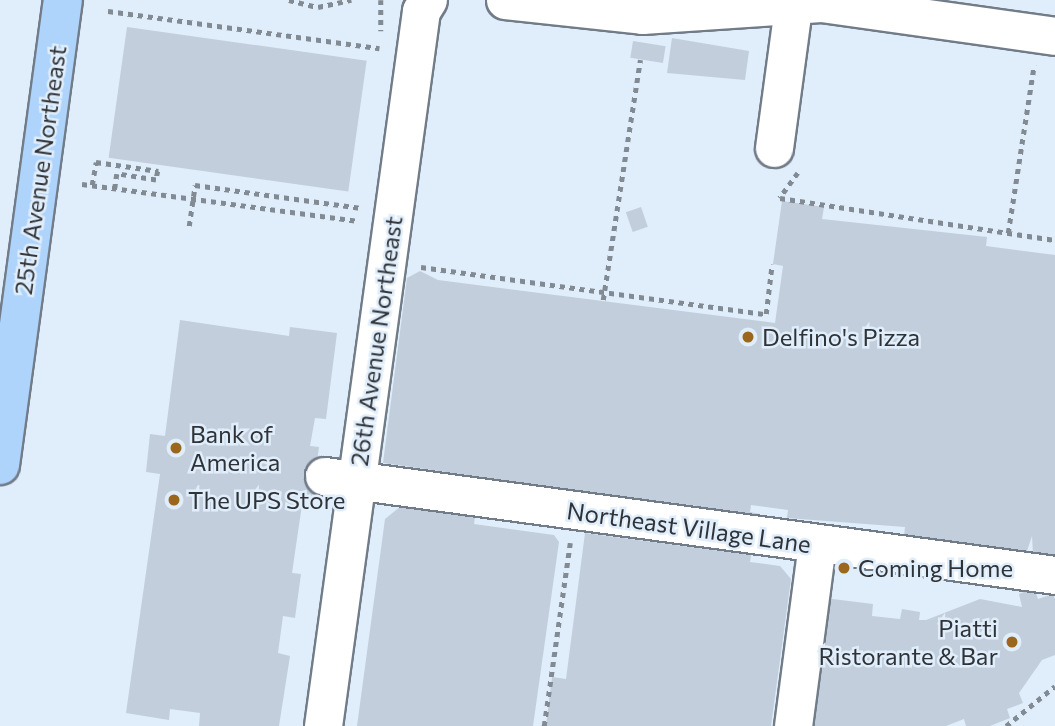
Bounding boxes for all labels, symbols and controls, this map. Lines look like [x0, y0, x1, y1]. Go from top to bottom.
street label: 25th Avenue Northeast [8, 44, 72, 296]
street label: 26th Avenue Northeast [344, 214, 408, 468]
place label: Delfino's Pizza [762, 323, 920, 351]
marker: Delfino's Pizza [740, 329, 756, 345]
place label: Bank of America [190, 420, 280, 476]
marker: Bank of America [168, 440, 184, 456]
place label: The UPS Store [188, 486, 345, 514]
marker: The UPS Store [166, 492, 182, 508]
street label: Northeast Village Lane [565, 496, 813, 558]
place label: Coming Home [858, 554, 1013, 582]
marker: Coming Home [836, 560, 852, 576]
place label: Piatti Ristorante & Bar [818, 614, 998, 670]
marker: Piatti Ristorante & Bar [1004, 634, 1020, 650]

